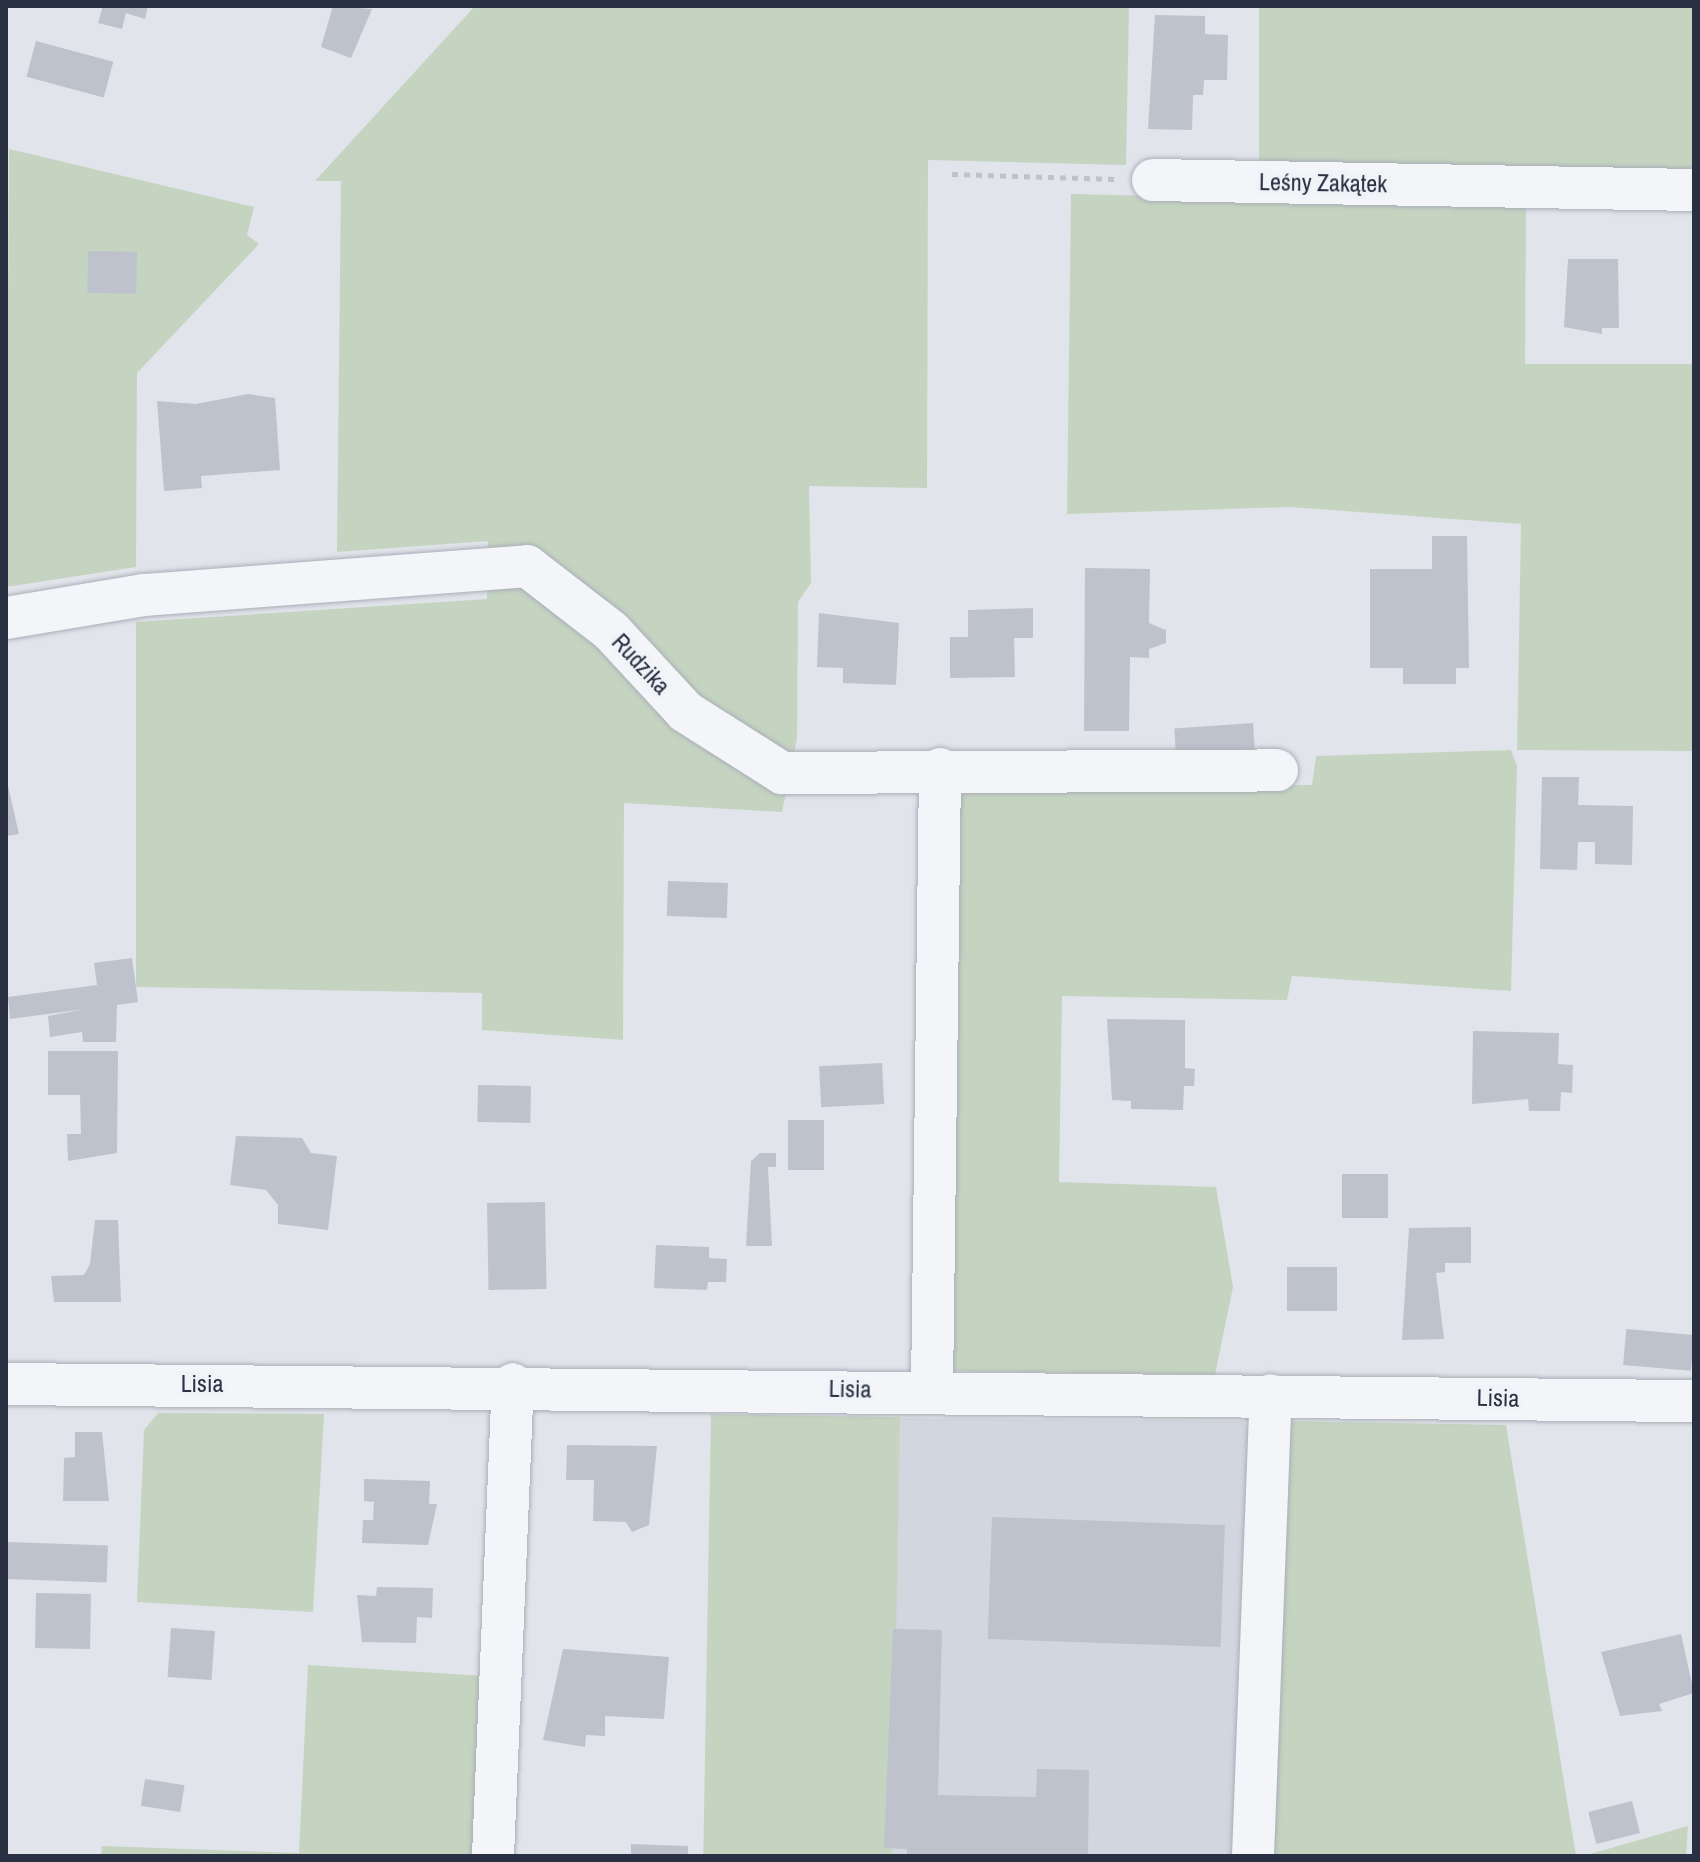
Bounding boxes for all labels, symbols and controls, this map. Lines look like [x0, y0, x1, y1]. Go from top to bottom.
street label: Leśny Zakątek [1259, 167, 1387, 199]
street label: Rudzika [606, 628, 676, 700]
street label: Lisia [181, 1370, 223, 1398]
street label: Lisia [828, 1374, 872, 1404]
street label: Lisia [1476, 1383, 1520, 1413]

